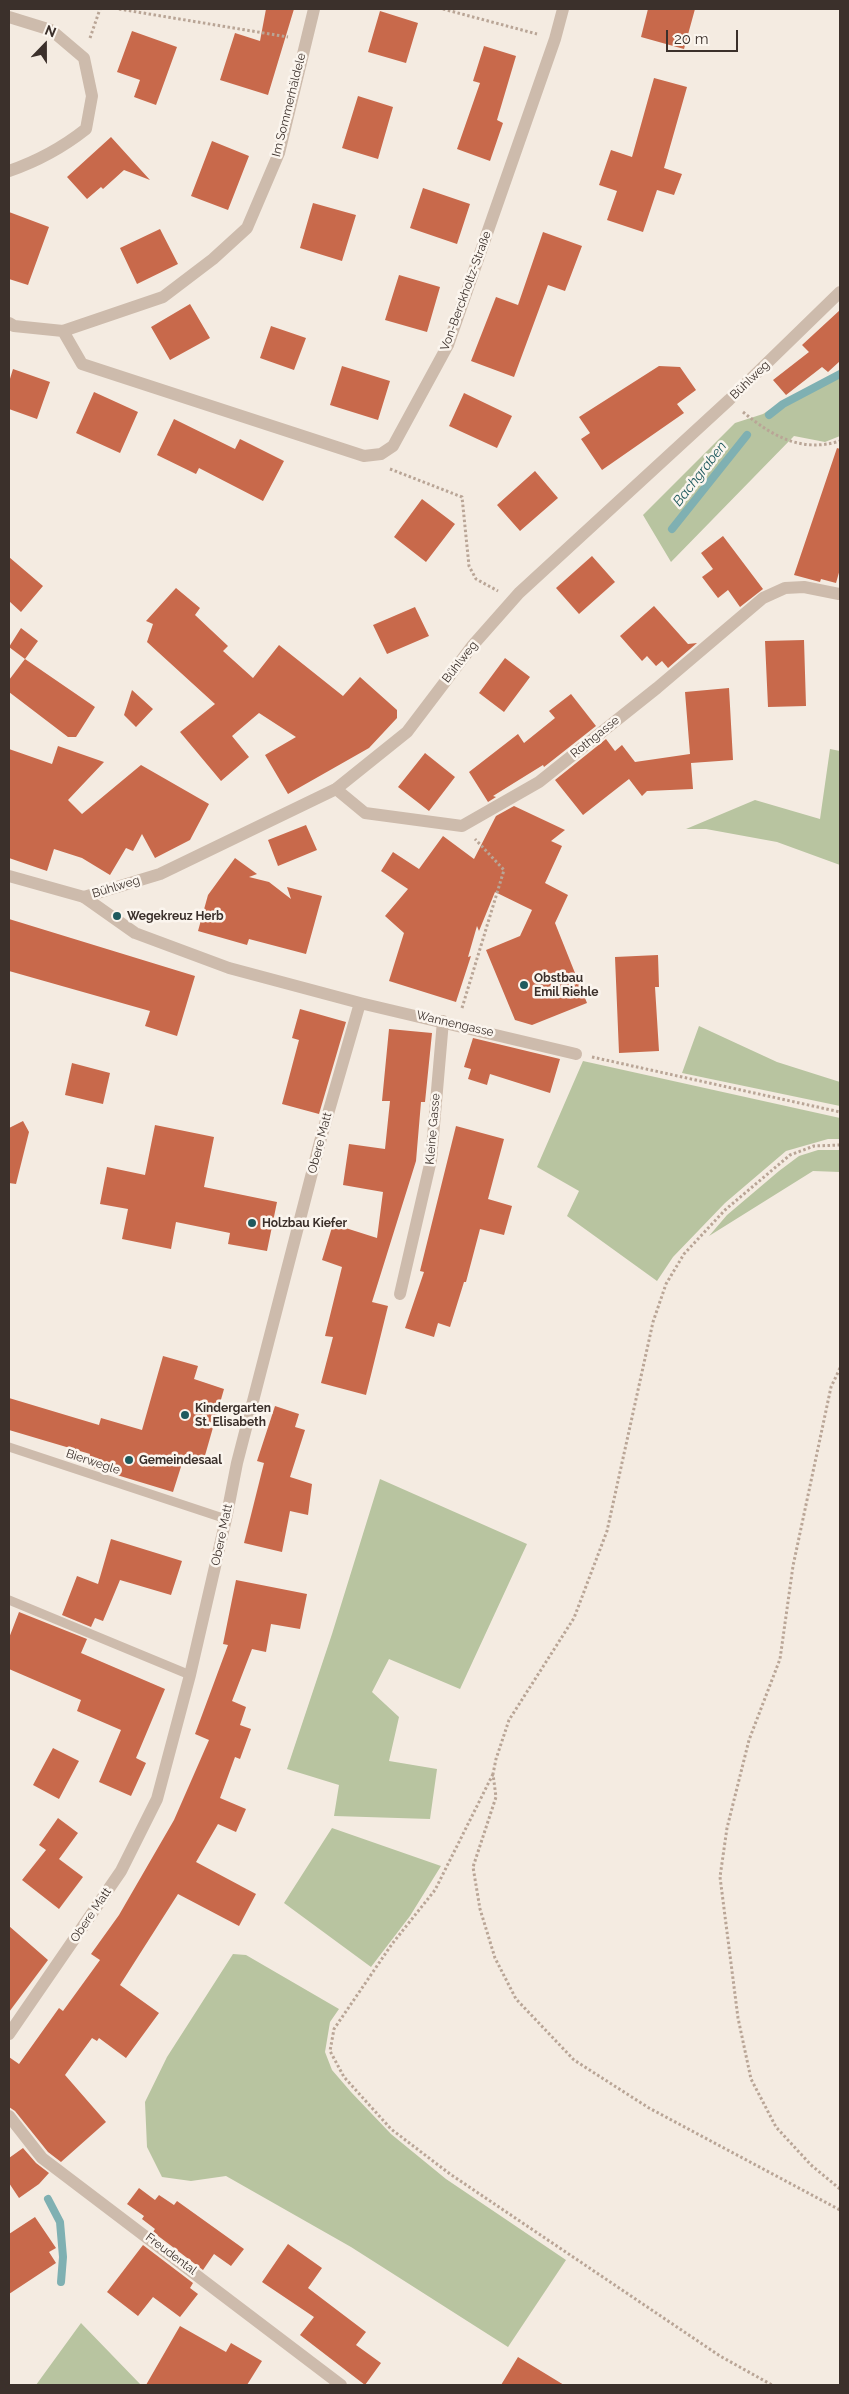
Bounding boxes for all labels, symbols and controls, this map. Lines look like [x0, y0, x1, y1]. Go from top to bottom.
north arrow [20, 20, 70, 70]
scale bar [669, 20, 742, 52]
text: N [43, 22, 59, 41]
text: 20 m [674, 30, 709, 48]
street label: Im Sommerhäldele [269, 52, 309, 158]
street label: Von-Berckholtz-Straße [438, 229, 494, 353]
street label: Bühlweg [727, 358, 773, 402]
water label: Bachgraben [670, 438, 730, 510]
street label: Bühlweg [439, 638, 481, 686]
street label: Rothgasse [568, 713, 622, 761]
street label: Bühlweg [90, 873, 142, 901]
place label: Wegekreuz Herb [127, 909, 224, 923]
marker: Wegekreuz Herb [111, 910, 123, 922]
place label: Obstbau Emil Riehle [534, 971, 599, 999]
marker: Obstbau Emil Riehle [518, 979, 530, 991]
street label: Wannengasse [415, 1008, 495, 1040]
street label: Kleine Gasse [423, 1093, 443, 1165]
street label: Obere Matt [305, 1111, 335, 1175]
place label: Holzbau Kiefer [262, 1216, 347, 1230]
marker: Holzbau Kiefer [246, 1217, 258, 1229]
place label: Kindergarten St. Elisabeth [195, 1401, 271, 1429]
marker: Kindergarten St. Elisabeth [179, 1409, 191, 1421]
street label: Bierwegle [64, 1446, 122, 1478]
place label: Gemeindesaal [139, 1453, 222, 1467]
marker: Gemeindesaal [123, 1454, 135, 1466]
street label: Obere Matt [208, 1503, 236, 1567]
street label: Obere Matt [68, 1885, 114, 1945]
street label: Freudental [143, 2230, 199, 2278]

